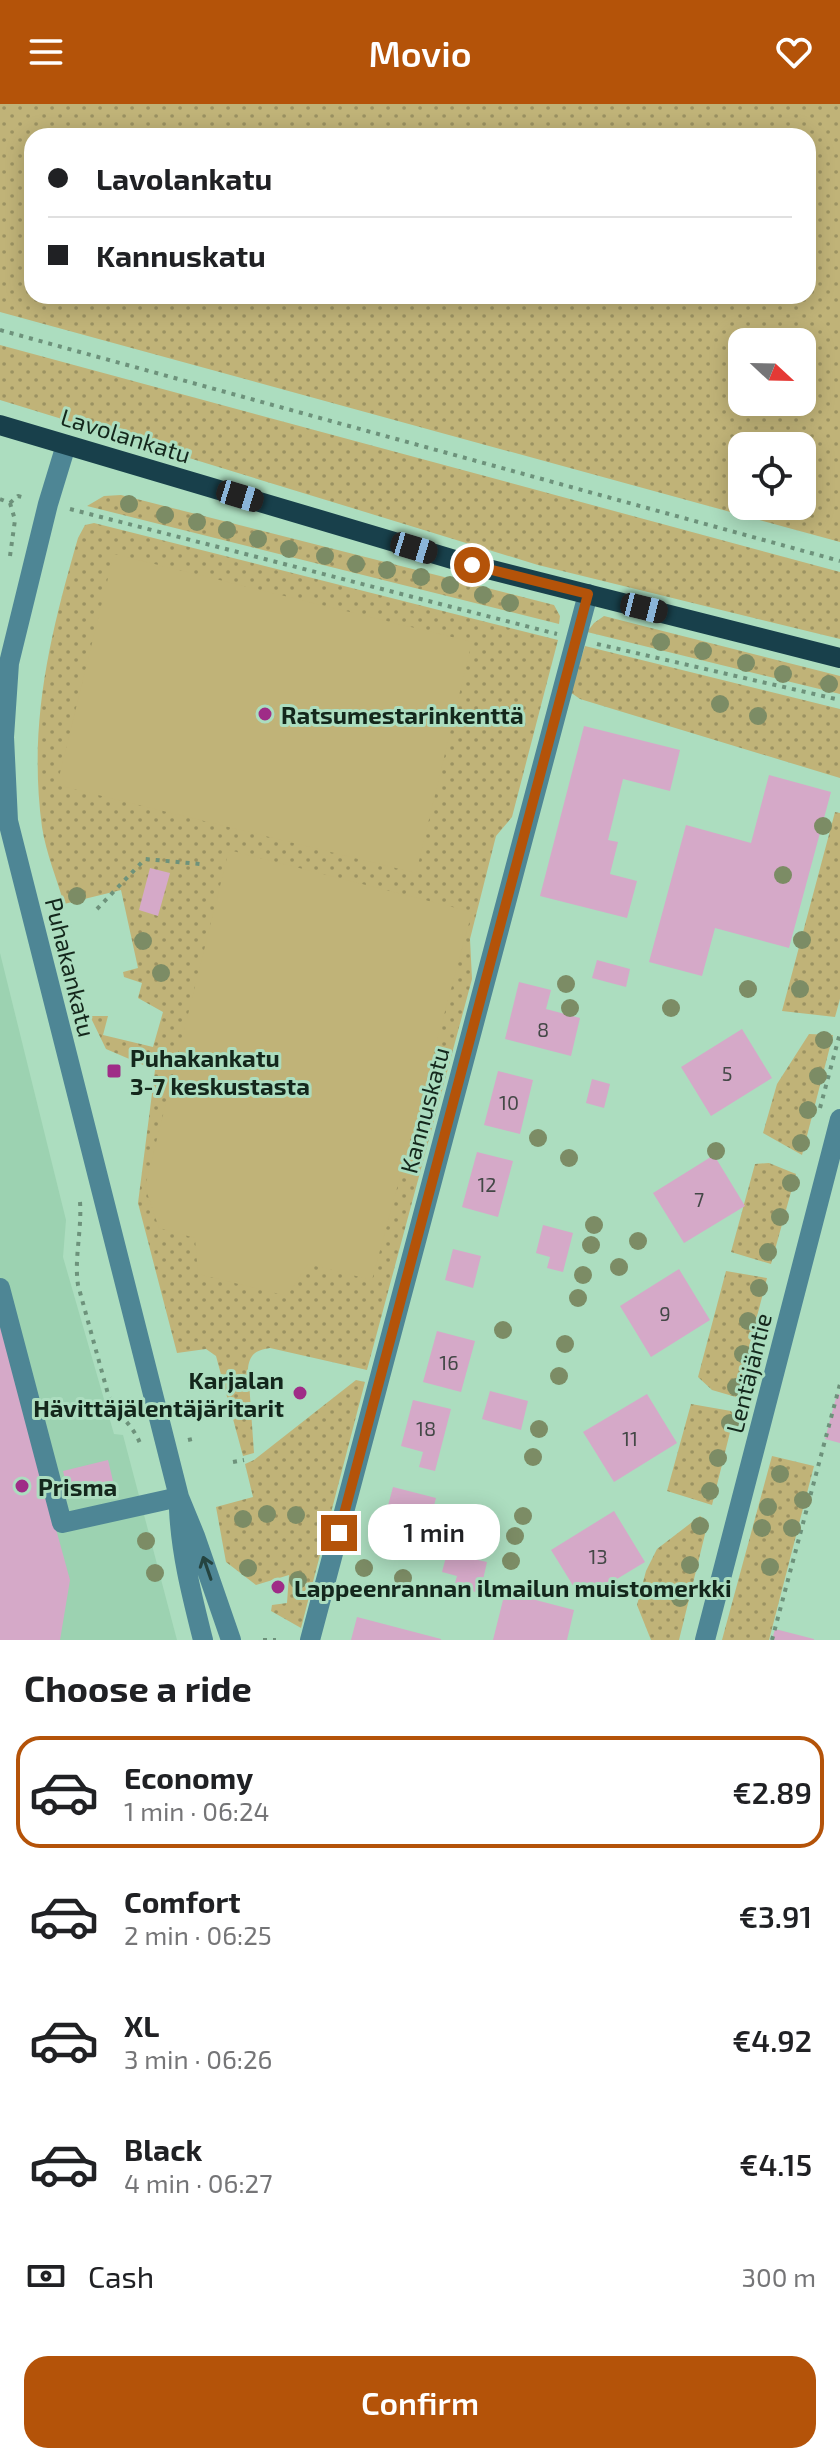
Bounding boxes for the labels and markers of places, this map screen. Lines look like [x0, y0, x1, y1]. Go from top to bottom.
place label: Ratsumestarinkenttä [281, 700, 524, 729]
marker: Ratsumestarinkenttä [256, 705, 274, 723]
place label: Puhakankatu 3-7 keskustasta [130, 1043, 310, 1100]
marker: Puhakankatu 3-7 keskustasta [105, 1062, 123, 1080]
place label: Karjalan Hävittäjälentäjäritarit [33, 1365, 284, 1422]
marker: Karjalan Hävittäjälentäjäritarit [291, 1384, 309, 1402]
place label: Prisma [38, 1472, 117, 1501]
marker: Prisma [13, 1477, 31, 1495]
place label: Lappeenrannan ilmailun muistomerkki [294, 1573, 732, 1602]
marker: Lappeenrannan ilmailun muistomerkki [269, 1578, 287, 1596]

